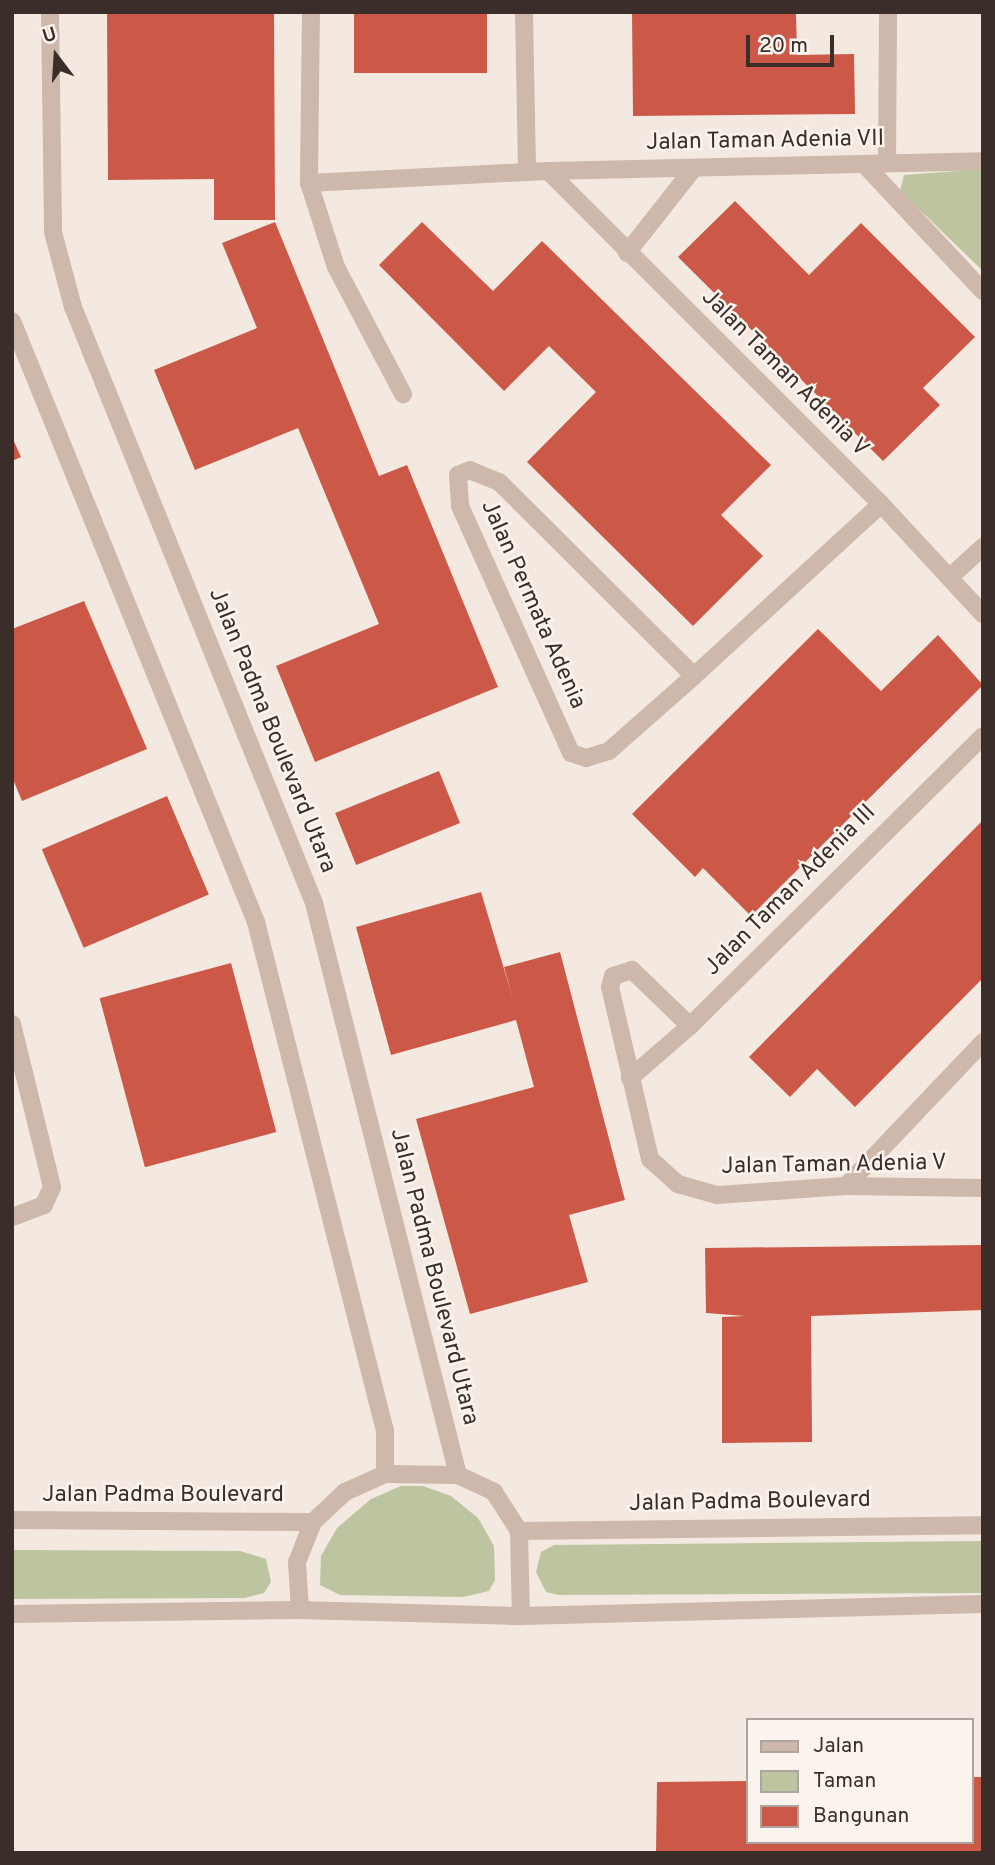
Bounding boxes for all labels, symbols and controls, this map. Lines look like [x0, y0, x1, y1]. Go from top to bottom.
north arrow [21, 21, 91, 91]
scale bar [750, 21, 838, 65]
text: U [40, 22, 60, 49]
text: 20 m [759, 33, 808, 60]
street label: Jalan Taman Adenia VII [644, 126, 886, 158]
street label: Jalan Taman Adenia V [694, 284, 874, 464]
street label: Jalan Permata Adenia [473, 496, 591, 714]
street label: Jalan Padma Boulevard Utara [201, 585, 341, 877]
street label: Jalan Taman Adenia III [699, 799, 883, 983]
street label: Jalan Padma Boulevard Utara [383, 1126, 483, 1428]
street label: Jalan Taman Adenia V [720, 1150, 948, 1182]
street label: Jalan Padma Boulevard [42, 1482, 284, 1510]
street label: Jalan Padma Boulevard [629, 1487, 871, 1519]
legend [746, 1718, 974, 1844]
text: Jalan [813, 1733, 864, 1760]
text: Taman [813, 1768, 876, 1795]
text: Bangunan [813, 1803, 909, 1830]

